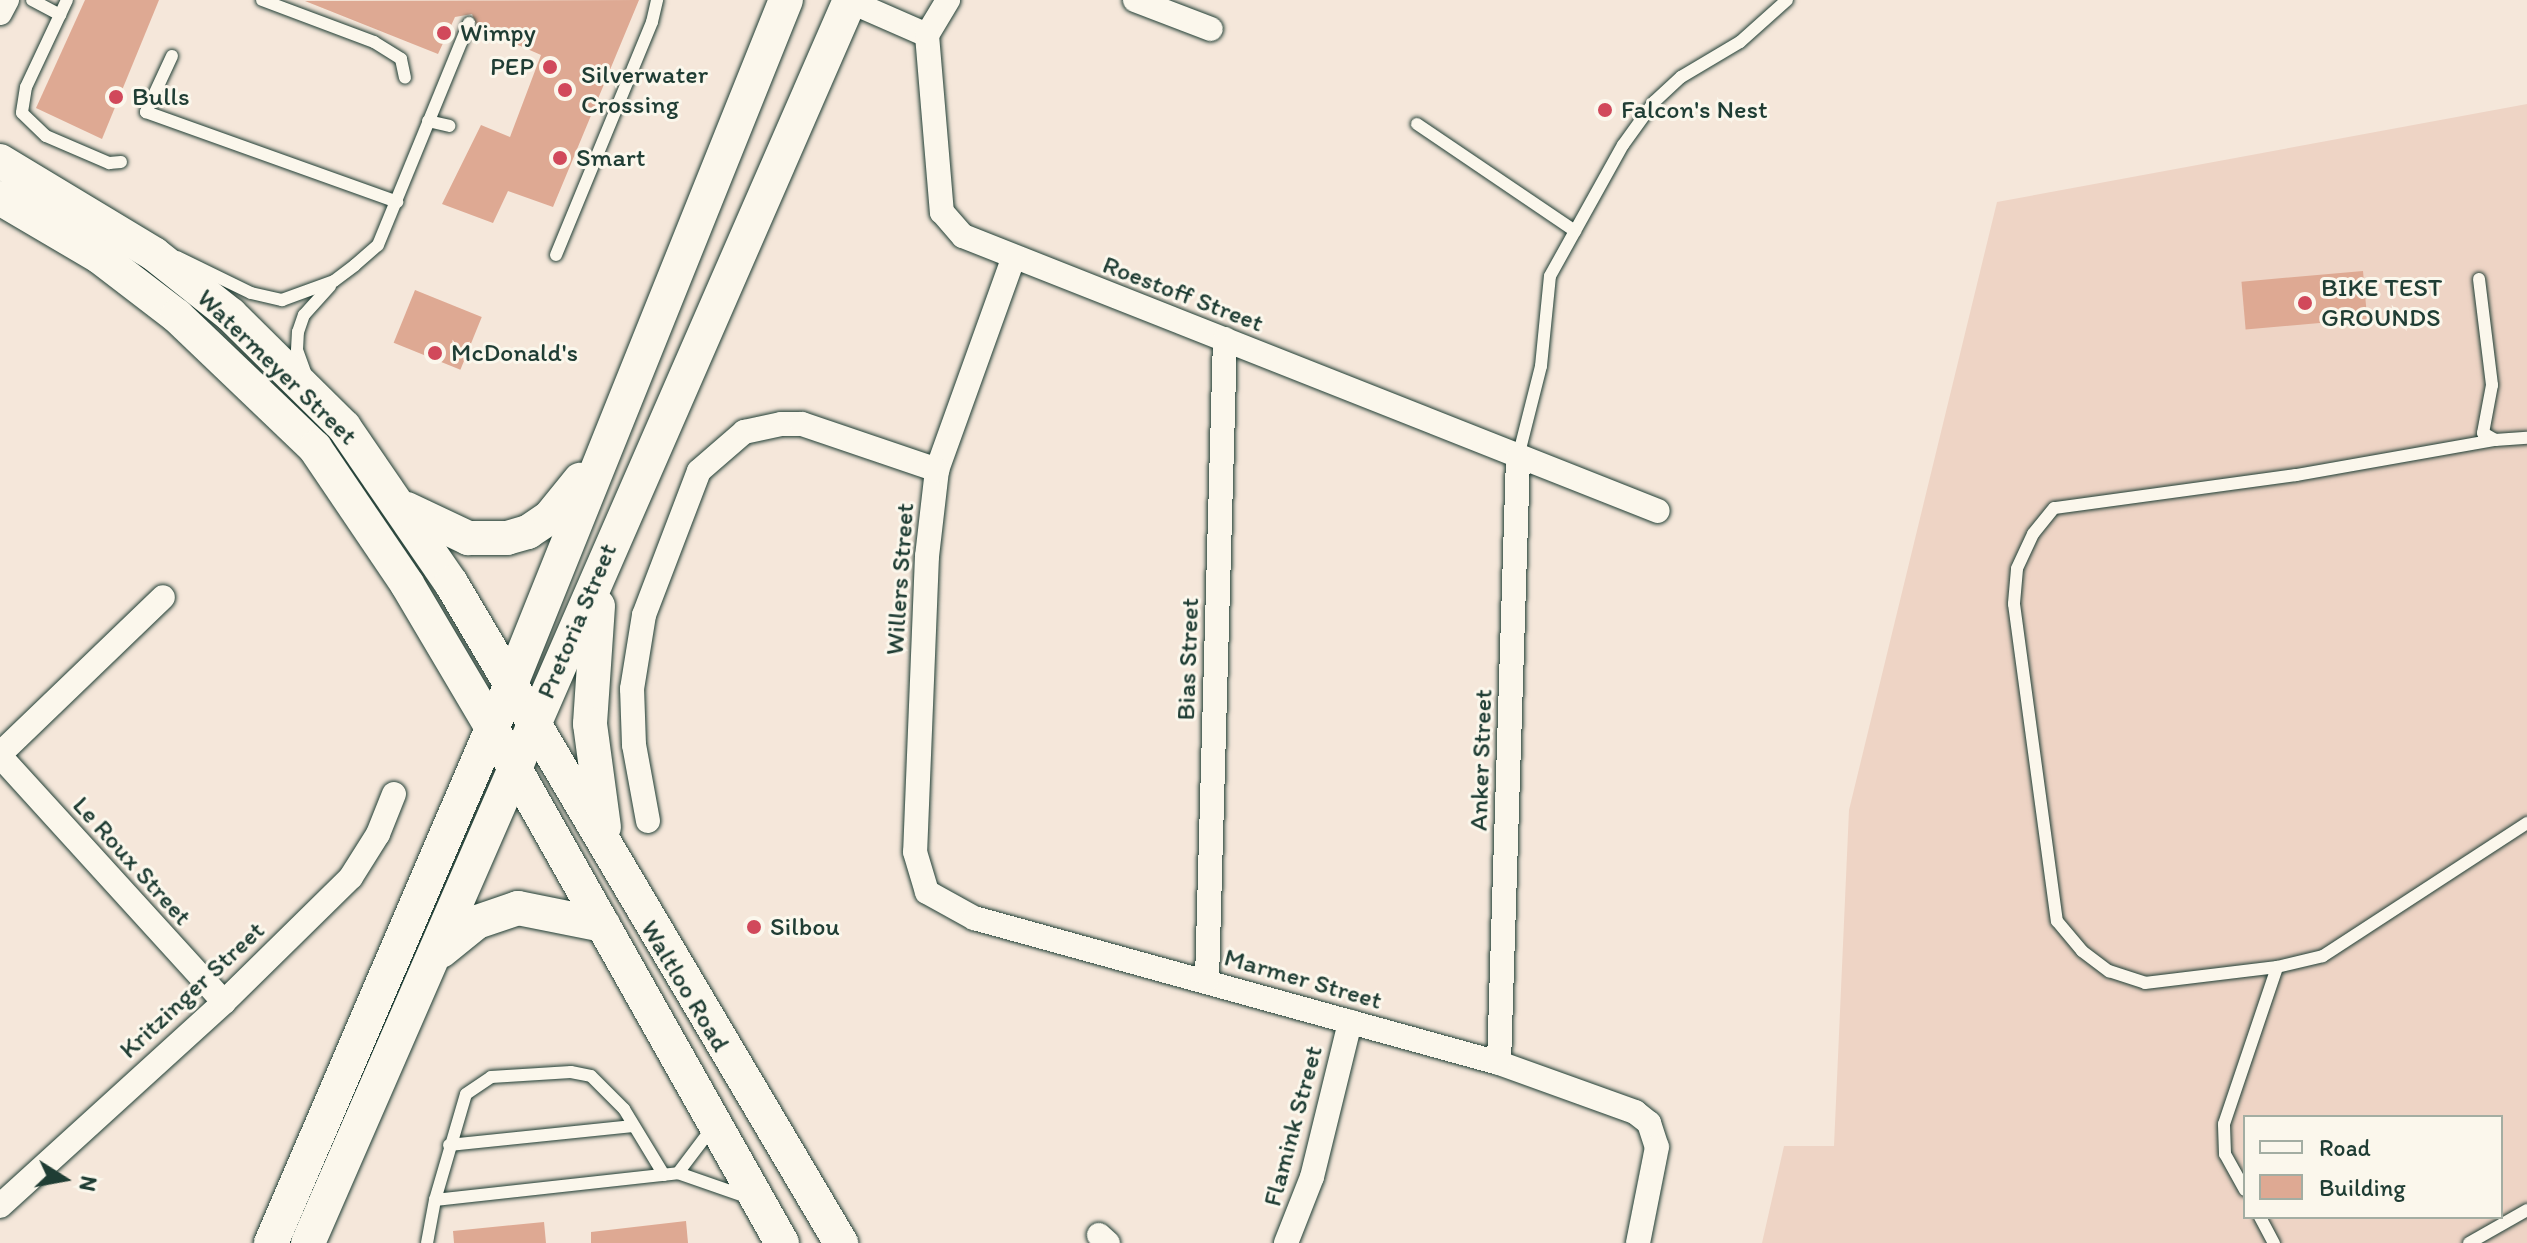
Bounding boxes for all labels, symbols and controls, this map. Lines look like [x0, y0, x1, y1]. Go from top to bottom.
place label: Wimpy [460, 17, 536, 49]
marker: Wimpy [435, 24, 453, 42]
place label: PEP [490, 51, 534, 83]
marker: PEP [541, 58, 559, 76]
place label: Silverwater Crossing [581, 59, 708, 120]
place label: Bulls [132, 81, 190, 113]
marker: Silverwater Crossing [556, 81, 574, 99]
marker: Bulls [107, 88, 125, 106]
place label: Falcon's Nest [1621, 94, 1768, 126]
marker: Falcon's Nest [1596, 101, 1614, 119]
place label: Smart [576, 142, 646, 174]
marker: Smart [551, 149, 569, 167]
street label: Roestoff Street [1098, 249, 1268, 339]
place label: BIKE TEST GROUNDS [2321, 272, 2442, 334]
street label: Watermeyer Street [191, 283, 363, 451]
marker: BIKE TEST GROUNDS [2296, 294, 2314, 312]
place label: McDonald's [451, 337, 578, 369]
marker: McDonald's [426, 344, 444, 362]
street label: Willers Street [879, 502, 921, 656]
street label: Pretoria Street [530, 539, 624, 703]
street label: Bias Street [1170, 597, 1206, 721]
street label: Anker Street [1463, 689, 1499, 831]
street label: Le Roux Street [66, 790, 198, 932]
place label: Silbou [770, 911, 840, 943]
street label: Kritzinger Street [113, 915, 271, 1065]
street label: Waltloo Road [634, 915, 736, 1057]
marker: Silbou [745, 918, 763, 936]
street label: Marmer Street [1221, 942, 1385, 1016]
street label: Flamink Street [1257, 1042, 1329, 1210]
legend [2243, 1115, 2503, 1219]
text: Road [2319, 1133, 2371, 1162]
north arrow [24, 1139, 104, 1219]
text: Building [2319, 1173, 2406, 1202]
text: N [73, 1174, 103, 1194]

